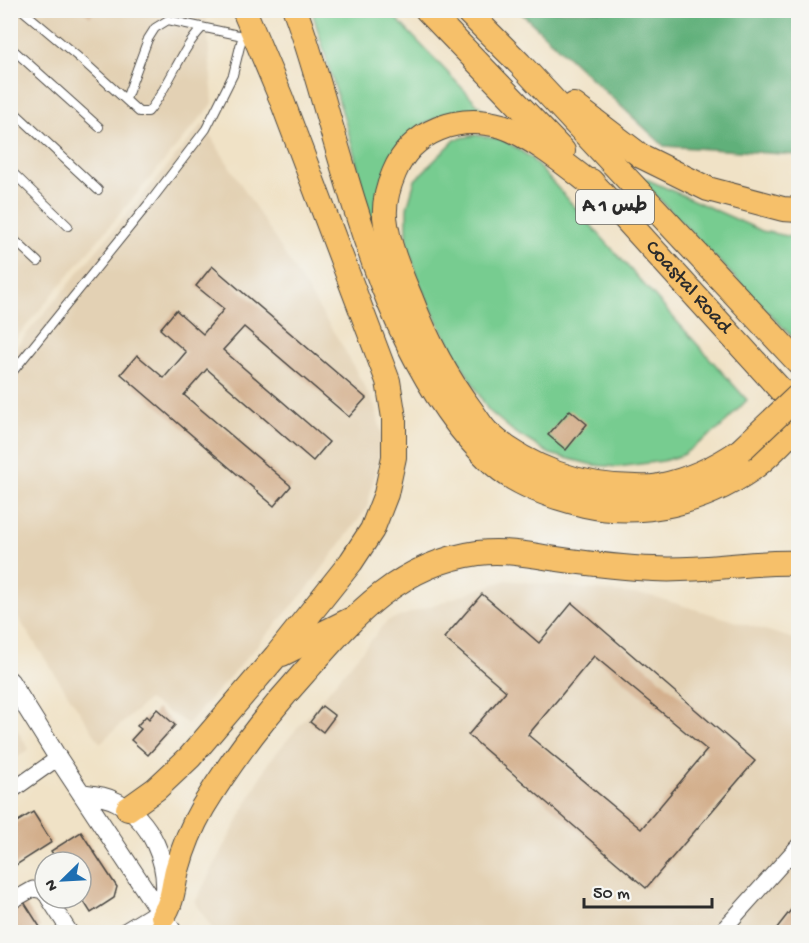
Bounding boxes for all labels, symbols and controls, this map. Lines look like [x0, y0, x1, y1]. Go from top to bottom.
road number: A 1 طس [576, 190, 654, 224]
street label: Coastal Road [639, 236, 738, 341]
north arrow [33, 850, 93, 910]
scale bar [584, 871, 712, 909]
text: N [41, 876, 63, 893]
text: 50 m [593, 884, 630, 905]

